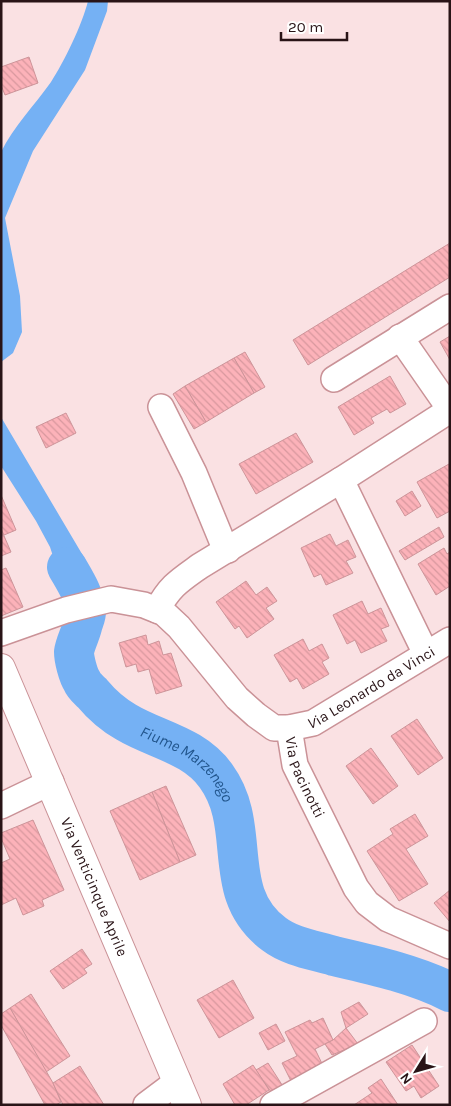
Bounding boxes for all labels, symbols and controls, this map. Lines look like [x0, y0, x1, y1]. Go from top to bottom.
scale bar [281, 10, 347, 42]
text: 20 m [288, 18, 323, 36]
street label: Via Leonardo da Vinci [306, 642, 438, 733]
water label: Fiume Marzenego [138, 721, 238, 805]
street label: Via Pacinotti [282, 735, 329, 821]
street label: Via Venticinque Aprile [57, 815, 132, 959]
north arrow [391, 1046, 441, 1096]
text: N [396, 1069, 416, 1088]

